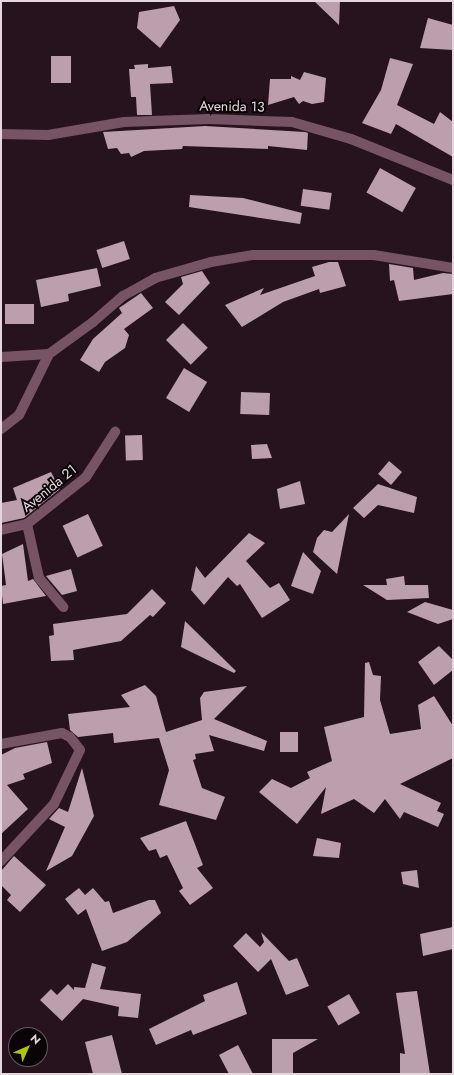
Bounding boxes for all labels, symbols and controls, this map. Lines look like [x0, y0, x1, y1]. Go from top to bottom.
street label: Avenida 13 [199, 97, 265, 115]
street label: Avenida 21 [18, 461, 80, 515]
north arrow [8, 1027, 48, 1067]
text: N [27, 1030, 45, 1048]

